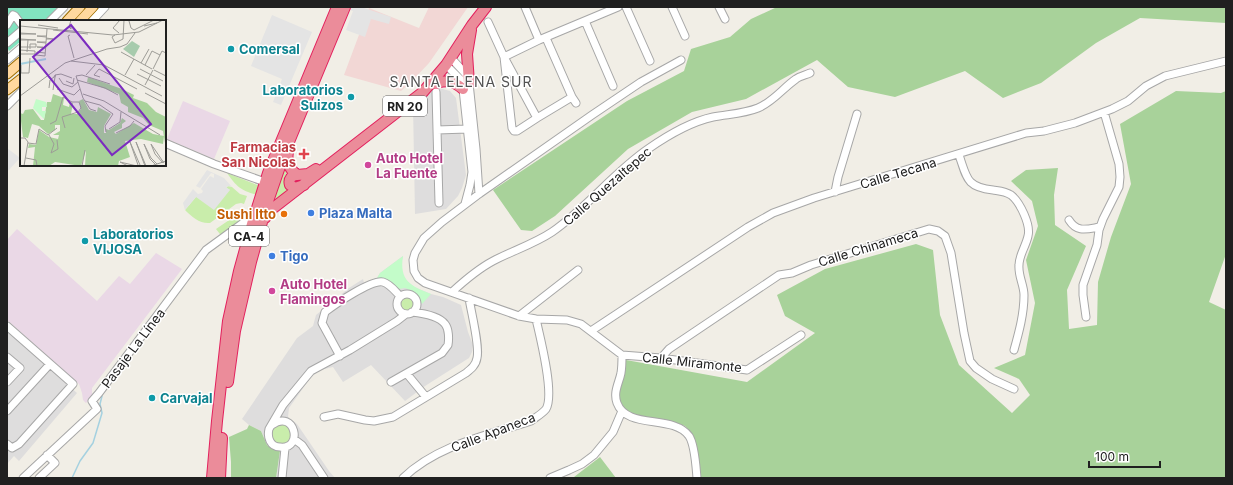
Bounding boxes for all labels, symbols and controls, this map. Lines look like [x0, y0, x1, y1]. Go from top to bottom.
inset map [20, 20, 166, 166]
place label: Comersal [239, 41, 300, 57]
marker: Comersal [226, 44, 236, 54]
district label: SANTA ELENA SUR [390, 73, 532, 90]
place label: Laboratorios Suizos [262, 82, 343, 113]
marker: Laboratorios Suizos [346, 92, 356, 102]
road number: RN 20 [383, 96, 427, 116]
place label: Farmacias San Nicolas [221, 139, 296, 170]
street label: Calle Quezaltepec [560, 143, 654, 229]
marker: Farmacias San Nicolas [299, 149, 309, 159]
place label: Auto Hotel La Fuente [376, 150, 443, 181]
street label: Calle Tecana [858, 154, 938, 192]
marker: Auto Hotel La Fuente [363, 160, 373, 170]
place label: Plaza Malta [319, 205, 392, 221]
place label: Sushi Itto [217, 206, 276, 222]
marker: Plaza Malta [306, 208, 316, 218]
marker: Sushi Itto [279, 209, 289, 219]
street label: Calle Chinameca [816, 224, 920, 270]
place label: Laboratorios VIJOSA [93, 226, 174, 257]
road number: CA-4 [229, 226, 269, 246]
marker: Laboratorios VIJOSA [80, 236, 90, 246]
place label: Tigo [280, 248, 308, 264]
marker: Tigo [267, 251, 277, 261]
place label: Auto Hotel Flamingos [280, 276, 347, 307]
marker: Auto Hotel Flamingos [267, 286, 277, 296]
street label: Pasaje La Línea [98, 305, 168, 391]
street label: Calle Miramonte [641, 349, 743, 375]
place label: Carvajal [160, 390, 212, 406]
marker: Carvajal [147, 393, 157, 403]
street label: Calle Apaneca [449, 409, 537, 455]
scale bar [1089, 443, 1160, 469]
text: 100 m [1095, 449, 1129, 464]

